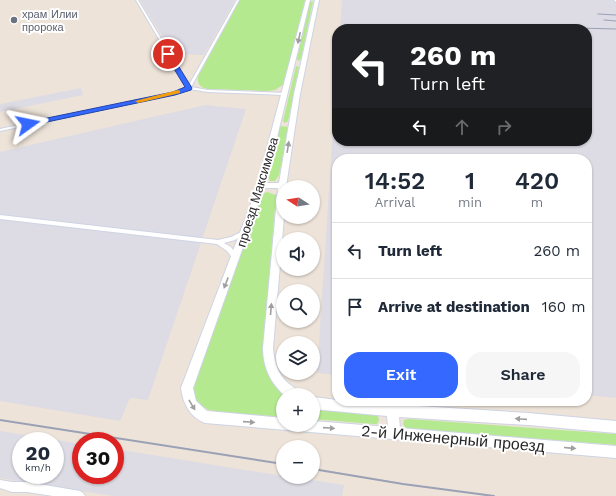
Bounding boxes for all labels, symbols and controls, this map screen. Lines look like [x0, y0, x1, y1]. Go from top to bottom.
place label: храм Илии пророка [22, 8, 78, 34]
marker: храм Илии пророка [9, 15, 19, 25]
one-way arrow [296, 32, 302, 44]
pin [151, 37, 185, 71]
text: 260 m [410, 39, 496, 72]
icon: left [344, 40, 396, 92]
icon: arrive [157, 43, 179, 65]
text: Turn left [410, 73, 485, 94]
position arrow [7, 103, 49, 145]
icon: left [409, 116, 431, 138]
icon: ahead [451, 116, 473, 138]
icon: right [493, 116, 515, 138]
street label: проезд Максимова [234, 135, 282, 249]
one-way arrow [285, 141, 291, 154]
text: 14:52 [365, 167, 425, 195]
text: 1 [465, 167, 475, 195]
text: 420 [515, 167, 559, 195]
north arrow [276, 180, 320, 224]
map controls [276, 180, 320, 484]
text: Arrival [375, 195, 415, 210]
text: min [458, 195, 482, 210]
text: m [531, 195, 543, 210]
button: sound [276, 232, 320, 276]
icon: left [344, 240, 366, 262]
text: Turn left [378, 242, 442, 260]
text: 260 m [533, 242, 580, 260]
one-way arrow [223, 277, 229, 289]
button: search [276, 284, 320, 328]
icon: arrive [344, 296, 366, 318]
text: Arrive at destination [378, 298, 530, 316]
text: 160 m [542, 298, 586, 316]
one-way arrow [267, 303, 274, 315]
button: layers [276, 336, 320, 380]
button: Exit [344, 352, 458, 398]
button: Share [466, 352, 580, 398]
button: + [276, 388, 320, 432]
one-way arrow [189, 400, 196, 411]
one-way arrow [515, 415, 527, 422]
one-way arrow [243, 418, 255, 425]
street label: 2-й Инженерный проезд [360, 421, 546, 456]
one-way arrow [323, 425, 335, 431]
speed limit sign: 30 [72, 432, 124, 484]
button: − [276, 440, 320, 484]
text: 20 [26, 441, 50, 465]
one-way arrow [564, 445, 576, 452]
text: km/h [25, 462, 51, 473]

